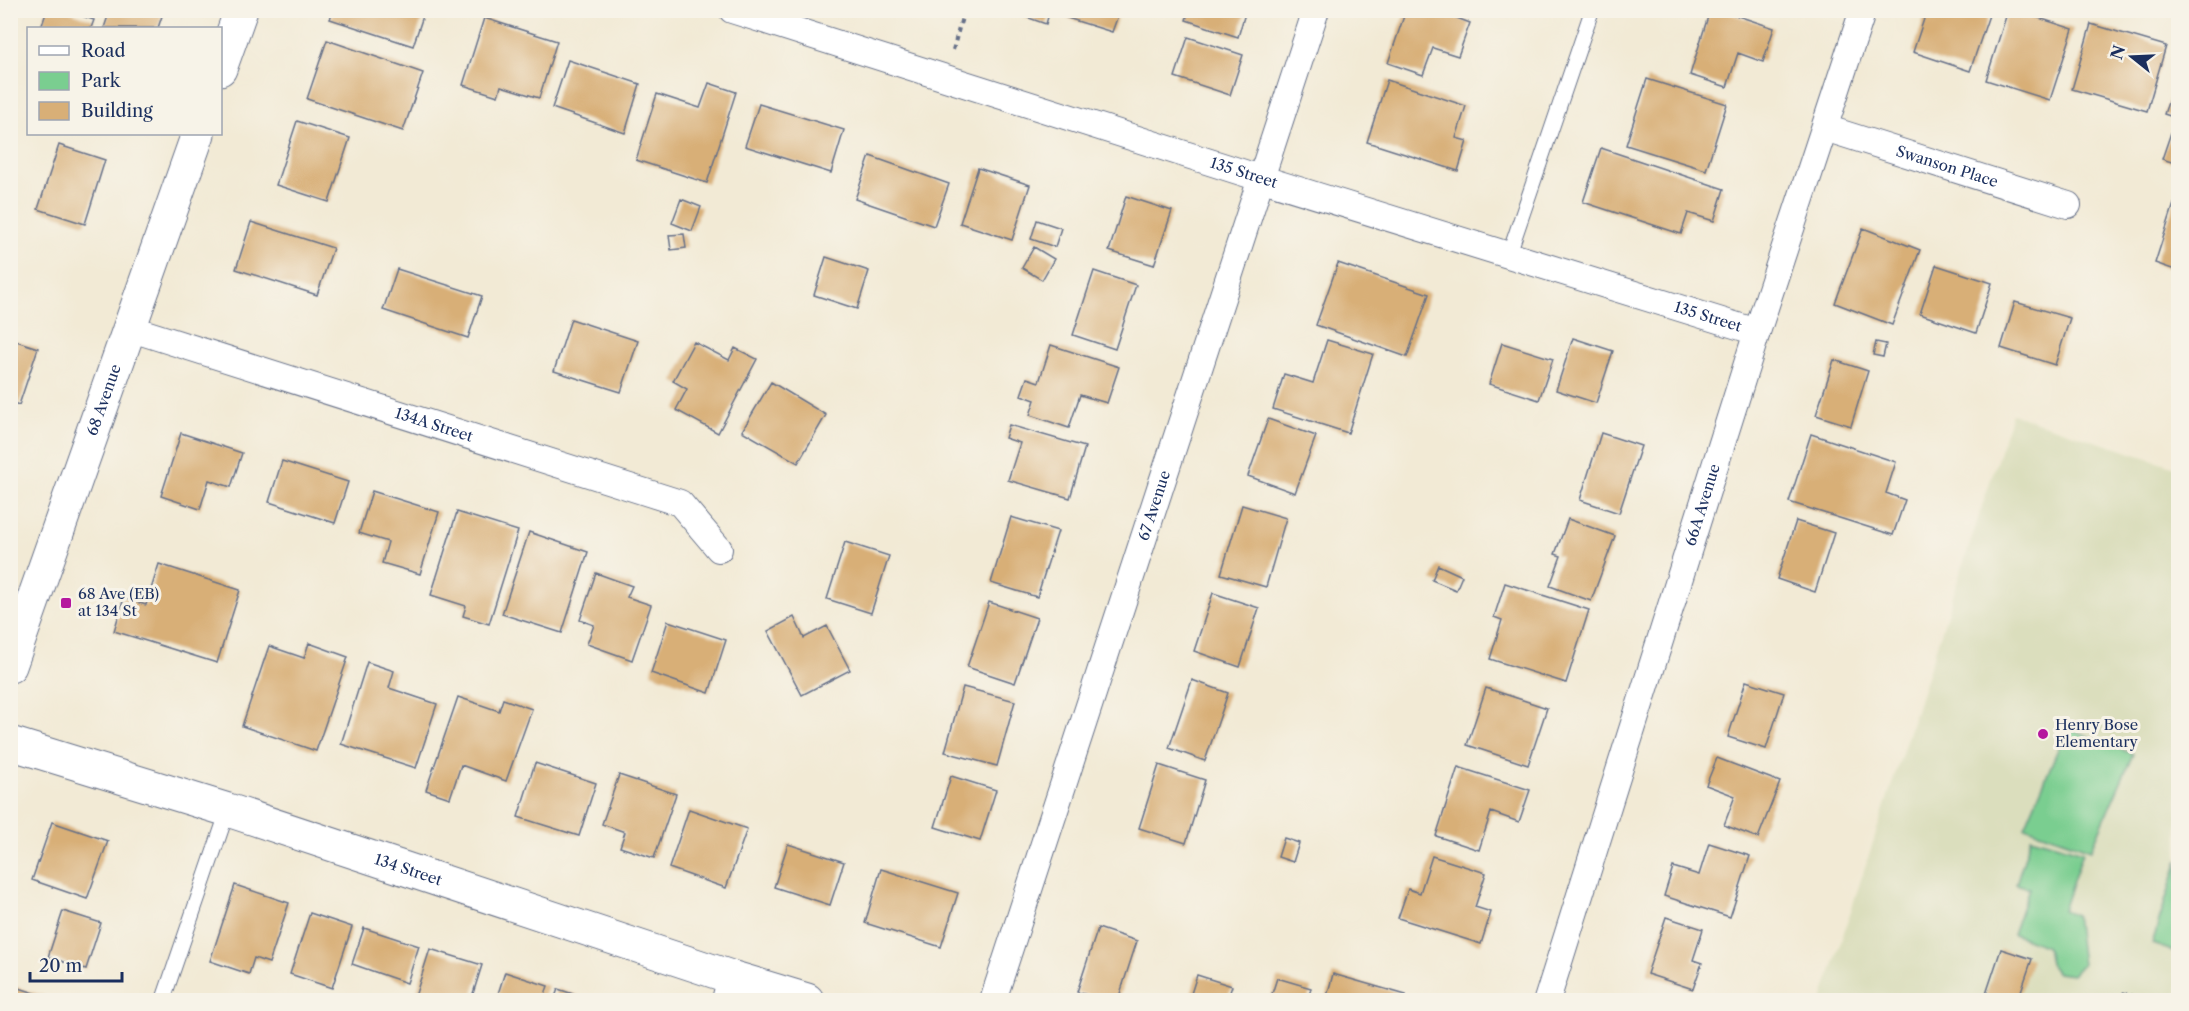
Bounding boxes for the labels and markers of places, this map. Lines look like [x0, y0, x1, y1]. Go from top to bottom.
place label: 68 Ave (EB) at 134 St [78, 584, 159, 620]
marker: 68 Ave (EB) at 134 St [59, 596, 73, 610]
place label: Henry Bose Elementary [2055, 715, 2138, 751]
marker: Henry Bose Elementary [2036, 727, 2050, 741]

